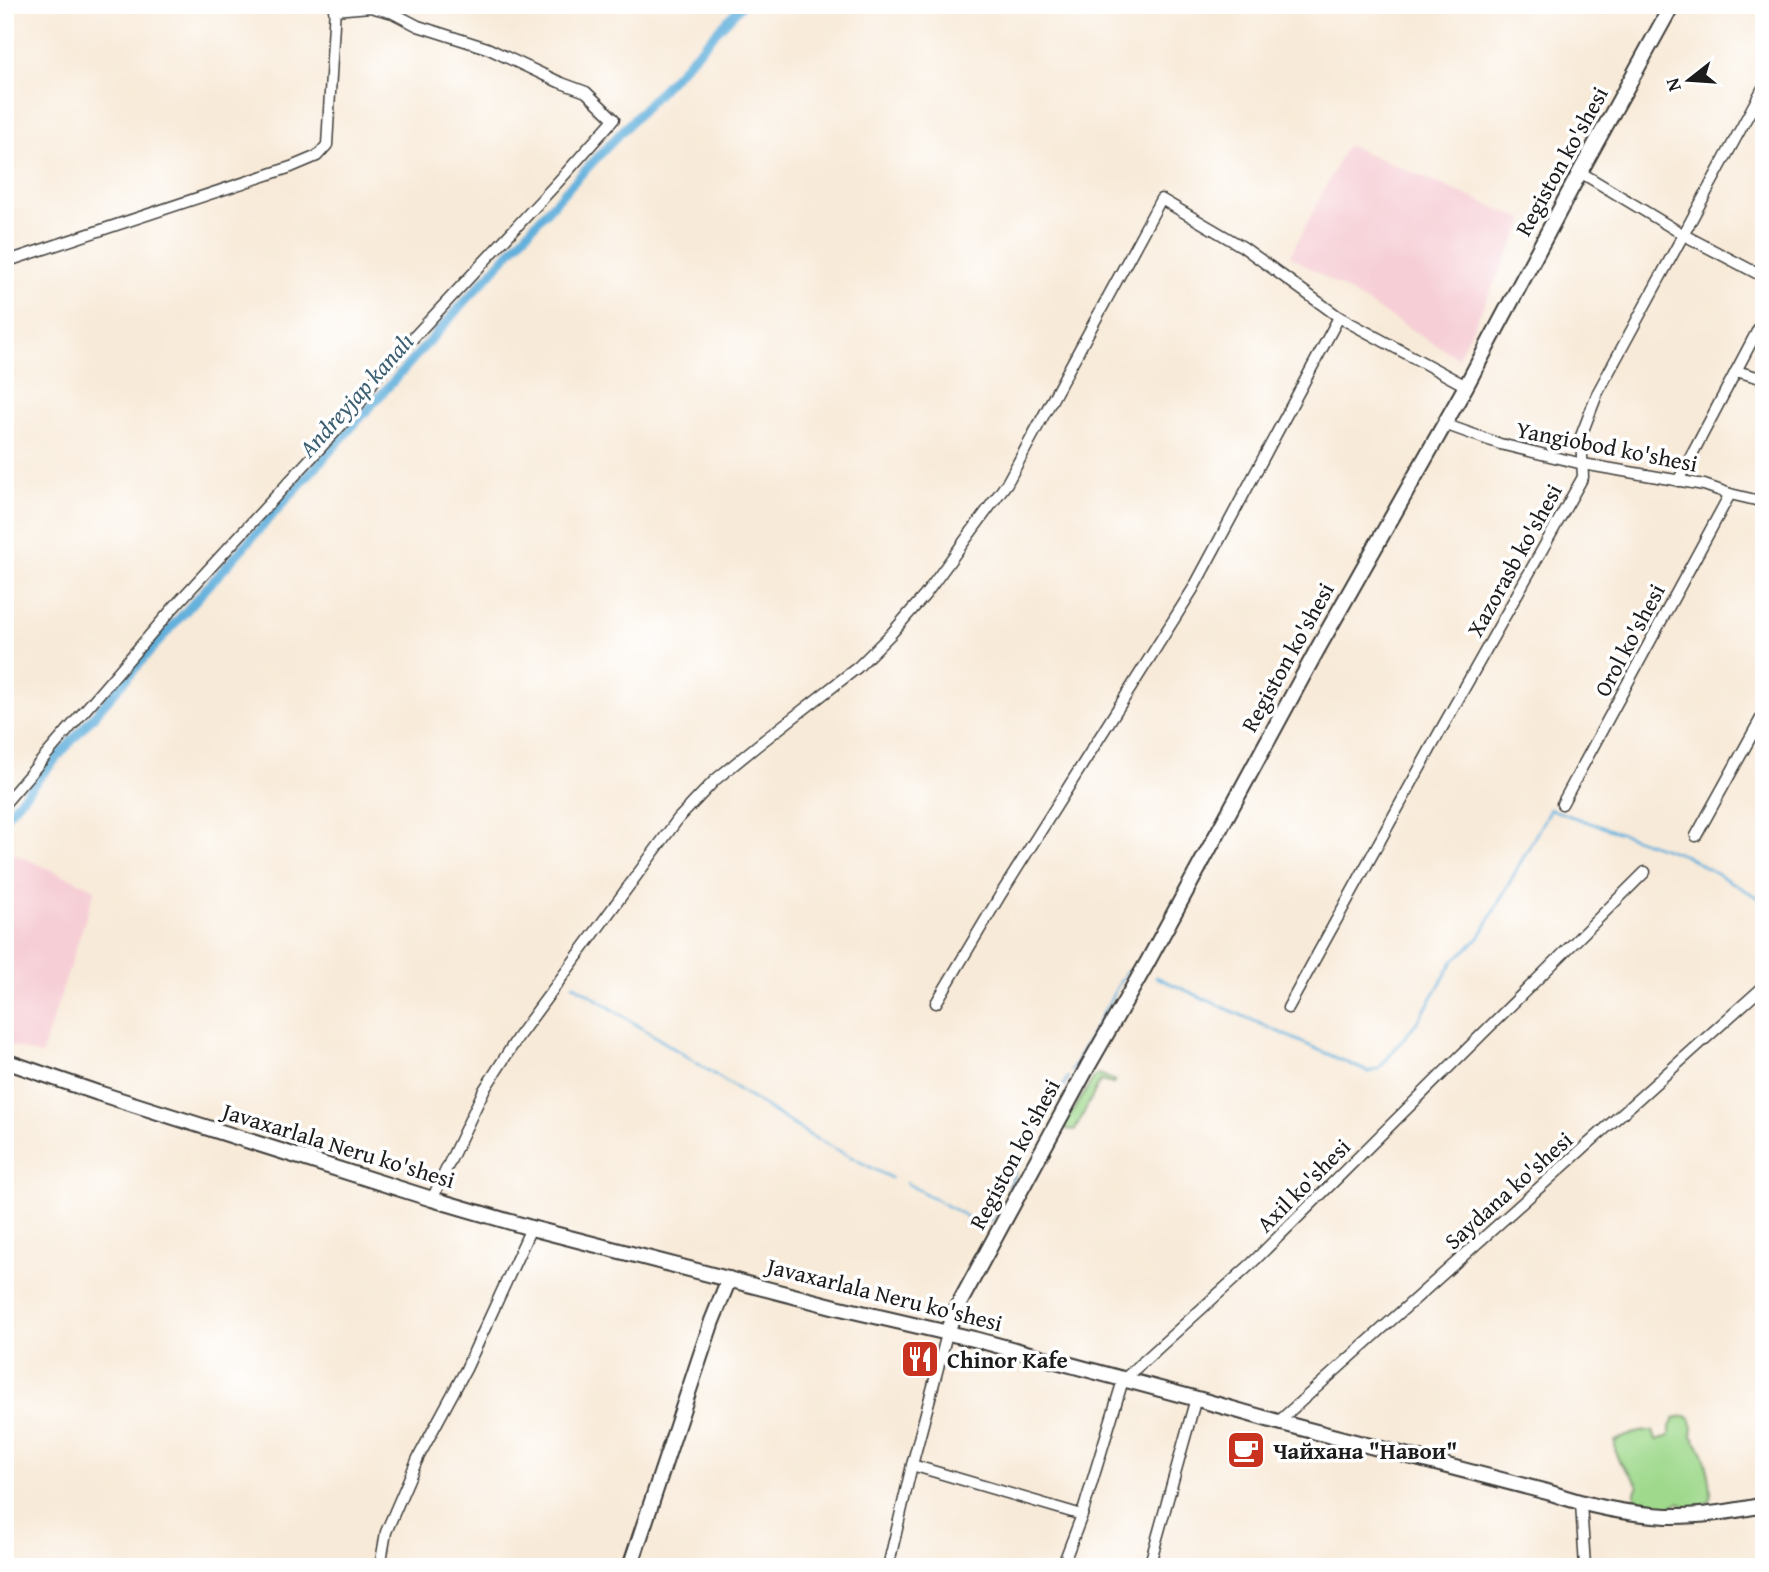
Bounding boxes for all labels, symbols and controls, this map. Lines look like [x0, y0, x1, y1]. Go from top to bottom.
north arrow [1654, 46, 1724, 116]
text: N [1657, 75, 1688, 95]
street label: Registon ko'shesi [1506, 80, 1616, 242]
water label: Andreyjap kanalı [290, 325, 422, 466]
street label: Yangiobod ko'shesi [1513, 412, 1701, 480]
street label: Xazorasb ko'shesi [1458, 477, 1570, 643]
street label: Registon ko'shesi [1232, 576, 1342, 738]
street label: Orol ko'shesi [1585, 578, 1673, 702]
street label: Registon ko'shesi [960, 1073, 1068, 1235]
street label: Javaxarlala Neru ko'shesi [216, 1093, 459, 1196]
street label: Saydana ko'shesi [1436, 1123, 1580, 1257]
street label: Axil ko'shesi [1249, 1131, 1357, 1239]
street label: Javaxarlala Neru ko'shesi [761, 1248, 1006, 1339]
restaurant icon: Chinor Kafe [899, 1338, 941, 1380]
place label: Chinor Kafe [947, 1343, 1068, 1376]
cafe icon: Чайхана "Навои" [1225, 1429, 1267, 1471]
place label: Чайхана "Навои" [1273, 1434, 1457, 1467]

